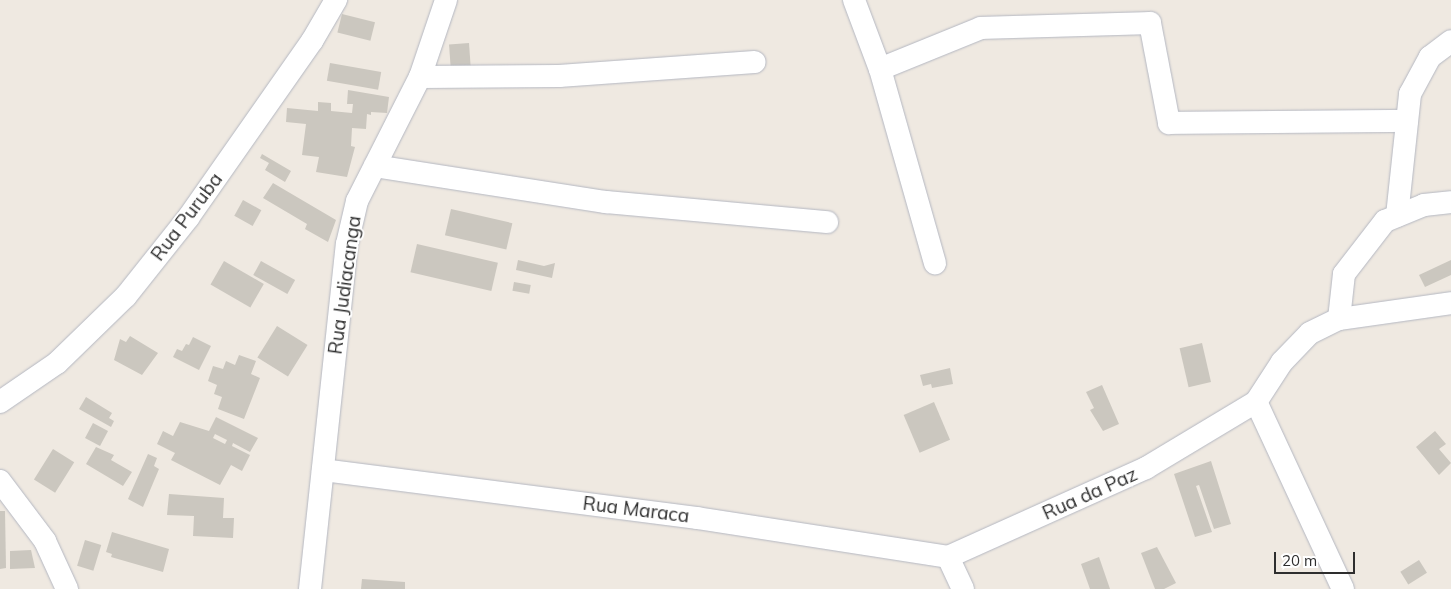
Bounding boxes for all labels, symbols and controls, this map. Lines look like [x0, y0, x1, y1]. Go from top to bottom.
street label: Rua Puruba [146, 168, 228, 266]
street label: Rua Judiacanga [324, 214, 366, 356]
street label: Rua da Paz [1039, 463, 1141, 525]
street label: Rua Maraca [581, 492, 691, 528]
scale bar [1276, 542, 1357, 574]
text: 20 m [1282, 551, 1317, 570]

